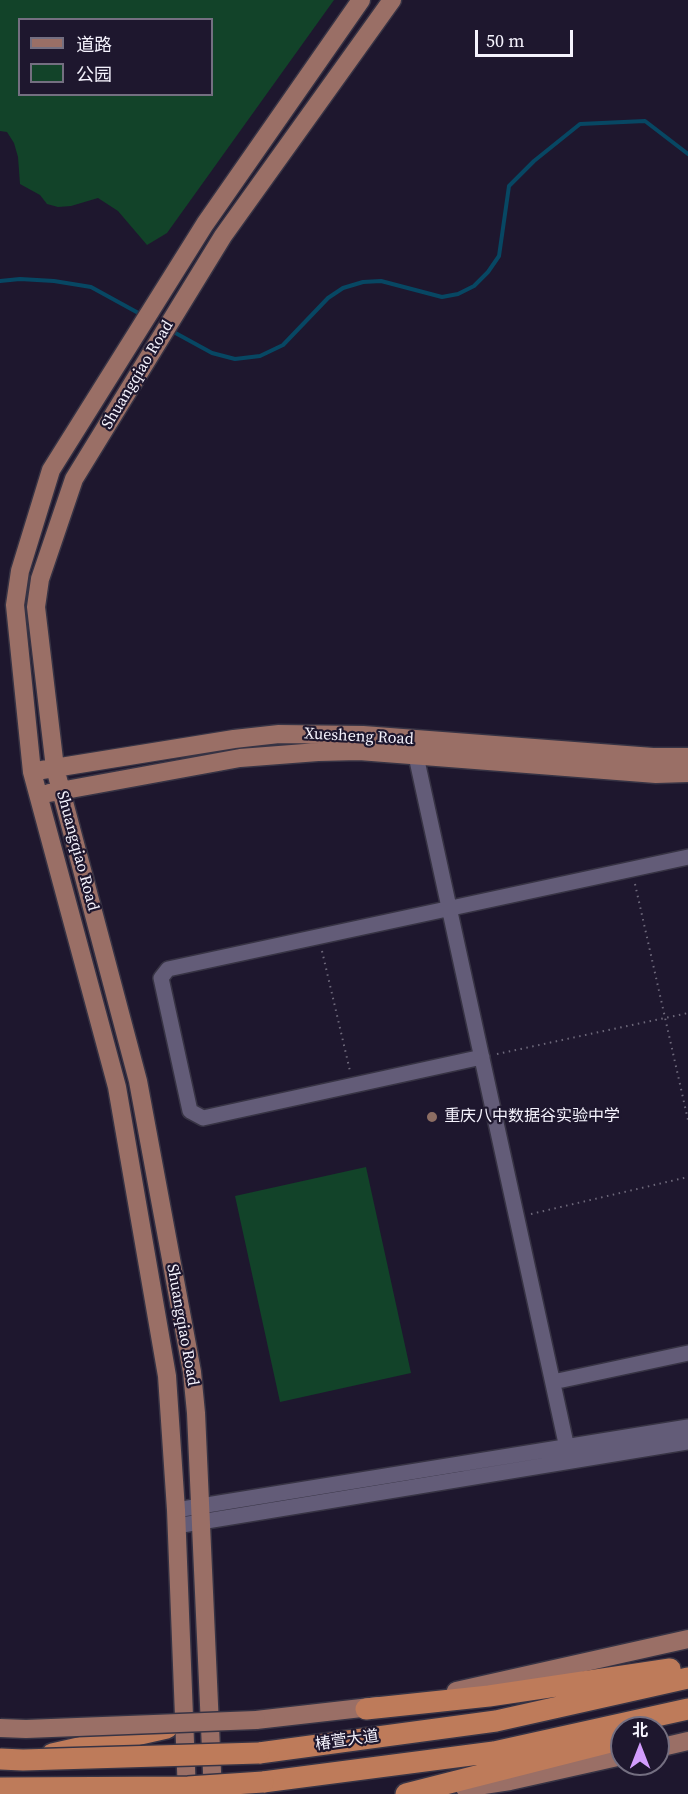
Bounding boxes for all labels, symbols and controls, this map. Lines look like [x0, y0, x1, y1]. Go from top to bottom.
legend [18, 18, 213, 96]
scale bar [478, 18, 576, 56]
text: 50 m [486, 28, 524, 53]
text: 道路 [76, 32, 112, 57]
text: 公园 [76, 62, 112, 87]
street label: Shuangqiao Road [98, 317, 178, 433]
street label: Xuesheng Road [304, 725, 414, 749]
street label: Shuangqiao Road [52, 789, 102, 913]
place label: 重庆八中数据谷实验中学 [444, 1107, 620, 1127]
marker: 重庆八中数据谷实验中学 [425, 1110, 439, 1124]
street label: Shuangqiao Road [162, 1263, 202, 1387]
north arrow [610, 1716, 670, 1776]
text: 北 [632, 1719, 648, 1741]
street label: 椿萱大道 [314, 1727, 380, 1755]

